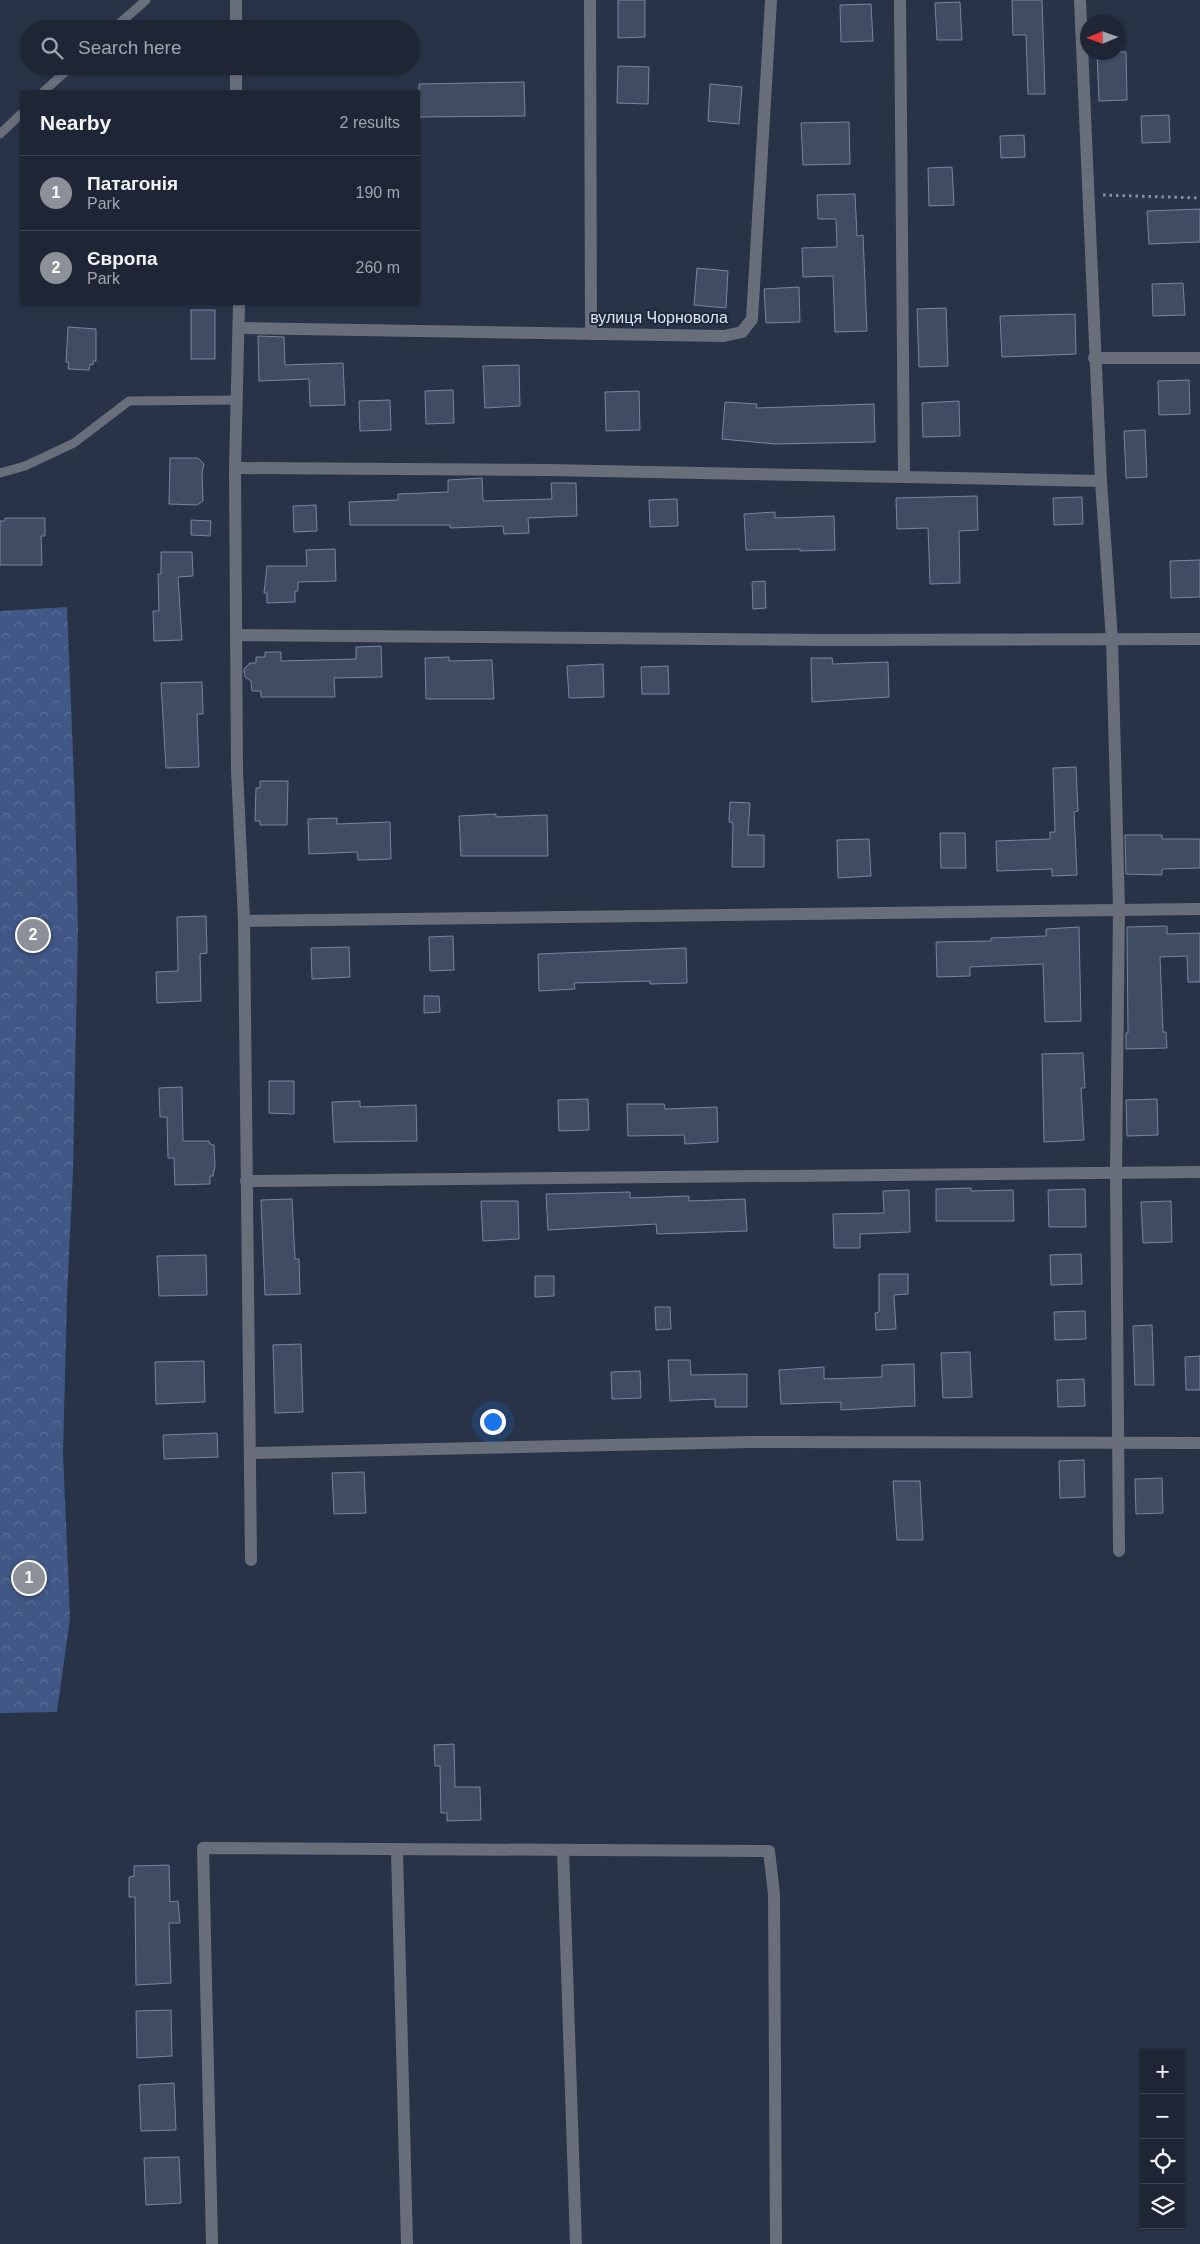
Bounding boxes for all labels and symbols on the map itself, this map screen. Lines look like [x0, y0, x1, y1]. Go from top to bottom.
north arrow [1080, 15, 1125, 60]
street label: вулиця Чорновола [590, 309, 728, 326]
pin: 2 [17, 916, 49, 954]
your location [480, 1409, 506, 1435]
pin: 1 [13, 1559, 45, 1597]

